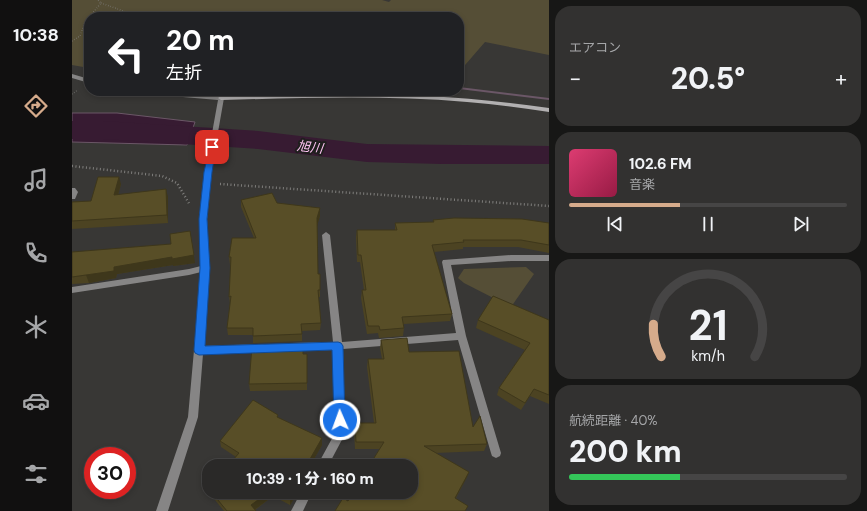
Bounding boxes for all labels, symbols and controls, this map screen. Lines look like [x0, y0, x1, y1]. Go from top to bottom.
text: 20 m [166, 22, 235, 59]
text: 10:38 [13, 23, 59, 47]
icon: left [100, 28, 152, 80]
text: エアコン [569, 39, 621, 56]
text: 20.5° [671, 59, 745, 98]
text: 左折 [166, 61, 202, 85]
text: − [569, 64, 581, 93]
text: + [835, 64, 847, 93]
icon: directions [22, 92, 50, 120]
pin [195, 130, 229, 164]
icon: arrive [201, 136, 223, 158]
water label: 旭川 [296, 137, 326, 157]
text: 102.6 FM [629, 154, 692, 174]
icon: music [22, 166, 50, 194]
text: 音楽 [629, 176, 655, 193]
icon: previous [604, 213, 626, 235]
icon: pause [697, 213, 719, 235]
icon: next [790, 213, 812, 235]
icon: phone [22, 239, 50, 267]
text: 21 [688, 298, 728, 352]
icon: climate [22, 313, 50, 341]
text: km/h [691, 346, 725, 364]
icon: car [22, 387, 50, 415]
position arrow [319, 399, 361, 441]
text: 航続距離 · 40% [569, 412, 658, 429]
text: 200 km [569, 432, 682, 471]
speed limit sign: 30 [84, 447, 136, 499]
icon: filters [22, 460, 50, 488]
text: 10:39 · 1 分 · 160 m [246, 469, 374, 489]

